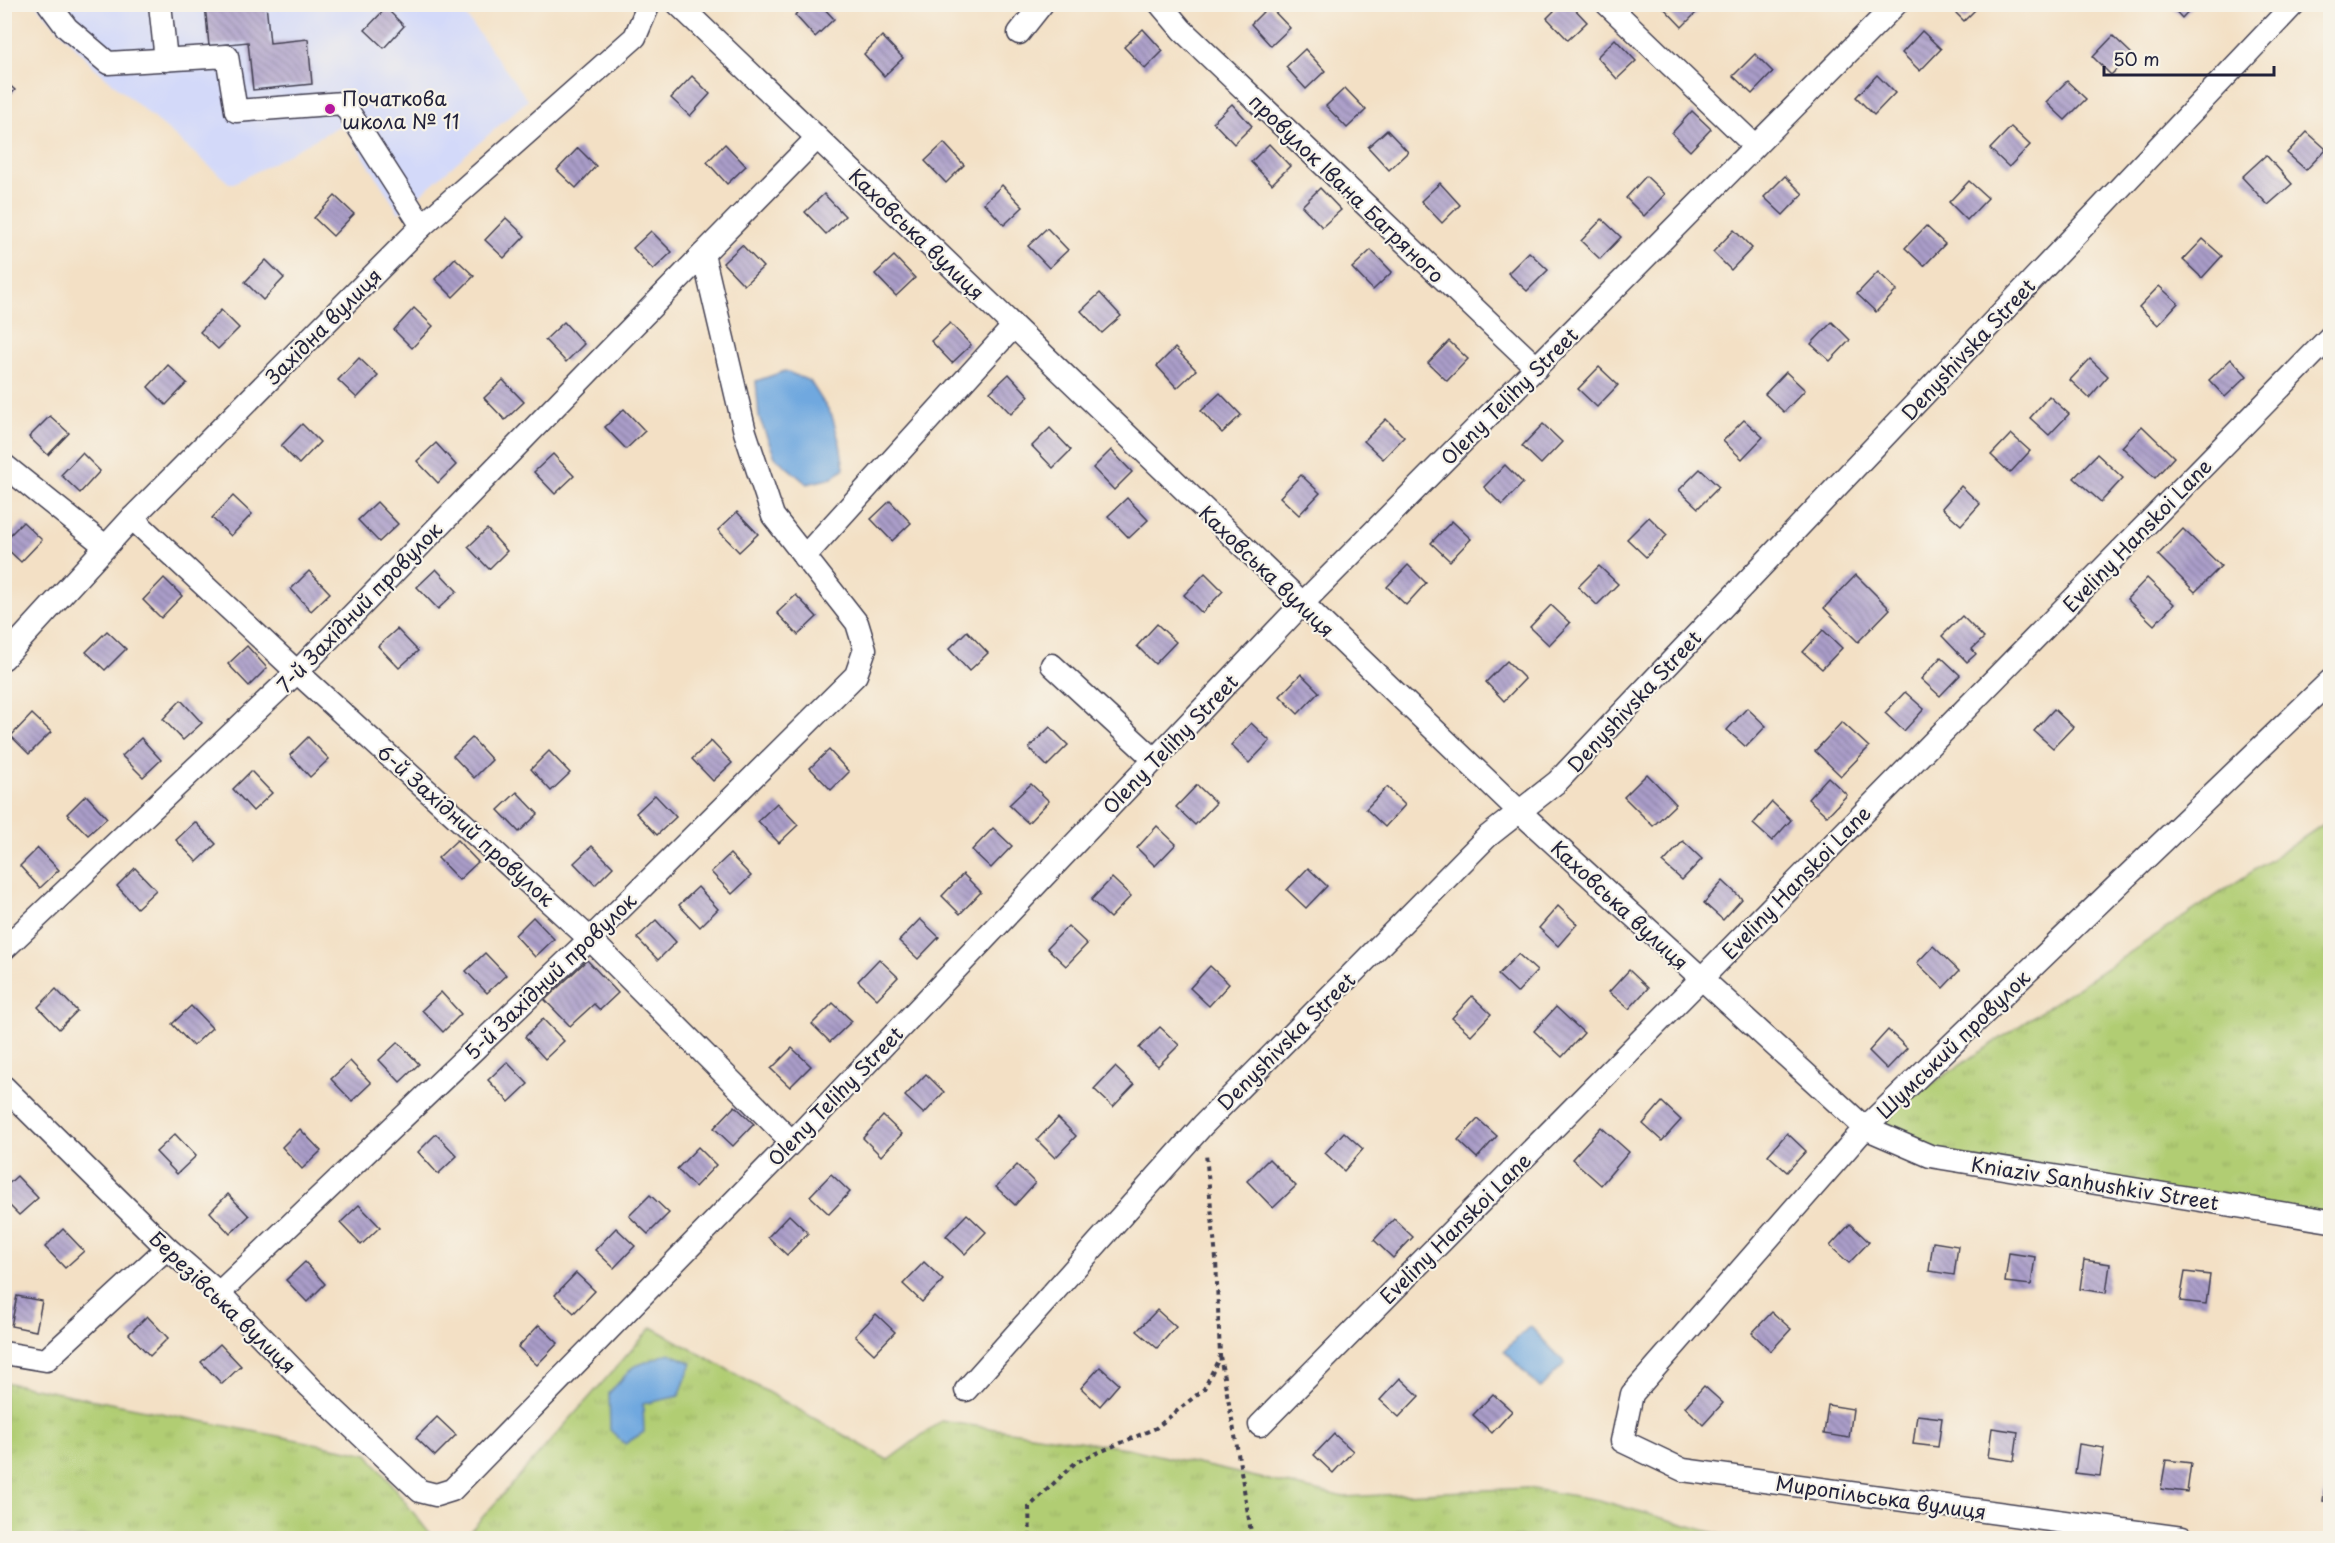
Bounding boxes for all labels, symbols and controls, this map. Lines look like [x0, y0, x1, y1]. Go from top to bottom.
scale bar [2104, 39, 2274, 77]
text: 50 m [2113, 45, 2160, 72]
place label: Початкова школа № 11 [342, 83, 460, 136]
street label: провулок Івана Багряного [1243, 86, 1451, 290]
marker: Початкова школа № 11 [323, 102, 337, 116]
street label: Каховська вулиця [842, 161, 992, 307]
street label: Західна вулиця [258, 261, 388, 391]
street label: Denyshivska Street [1894, 271, 2042, 427]
street label: Oleny Telihy Street [1433, 320, 1585, 472]
street label: Eveliny Hanskoi Lane [2056, 451, 2218, 619]
street label: Каховська вулиця [1192, 498, 1342, 644]
street label: 7-й Західний провулок [269, 515, 449, 699]
street label: Denyshivska Street [1560, 623, 1708, 779]
street label: Oleny Telihy Street [1095, 667, 1245, 821]
street label: 6-й Західний провулок [370, 737, 562, 913]
street label: Eveliny Hanskoi Lane [1715, 798, 1877, 966]
street label: Каховська вулиця [1545, 833, 1695, 977]
street label: 5-й Західний провулок [457, 886, 643, 1066]
street label: Шумський провулок [1870, 963, 2037, 1125]
street label: Denyshivska Street [1210, 965, 1362, 1117]
street label: Oleny Telihy Street [760, 1019, 910, 1173]
street label: Eveliny Hanskoi Lane [1372, 1145, 1538, 1311]
street label: Kniaziv Sanhushkiv Street [1969, 1149, 2221, 1217]
street label: Березівська вулиця [143, 1224, 303, 1380]
street label: Миропільська вулиця [1774, 1467, 1988, 1527]

